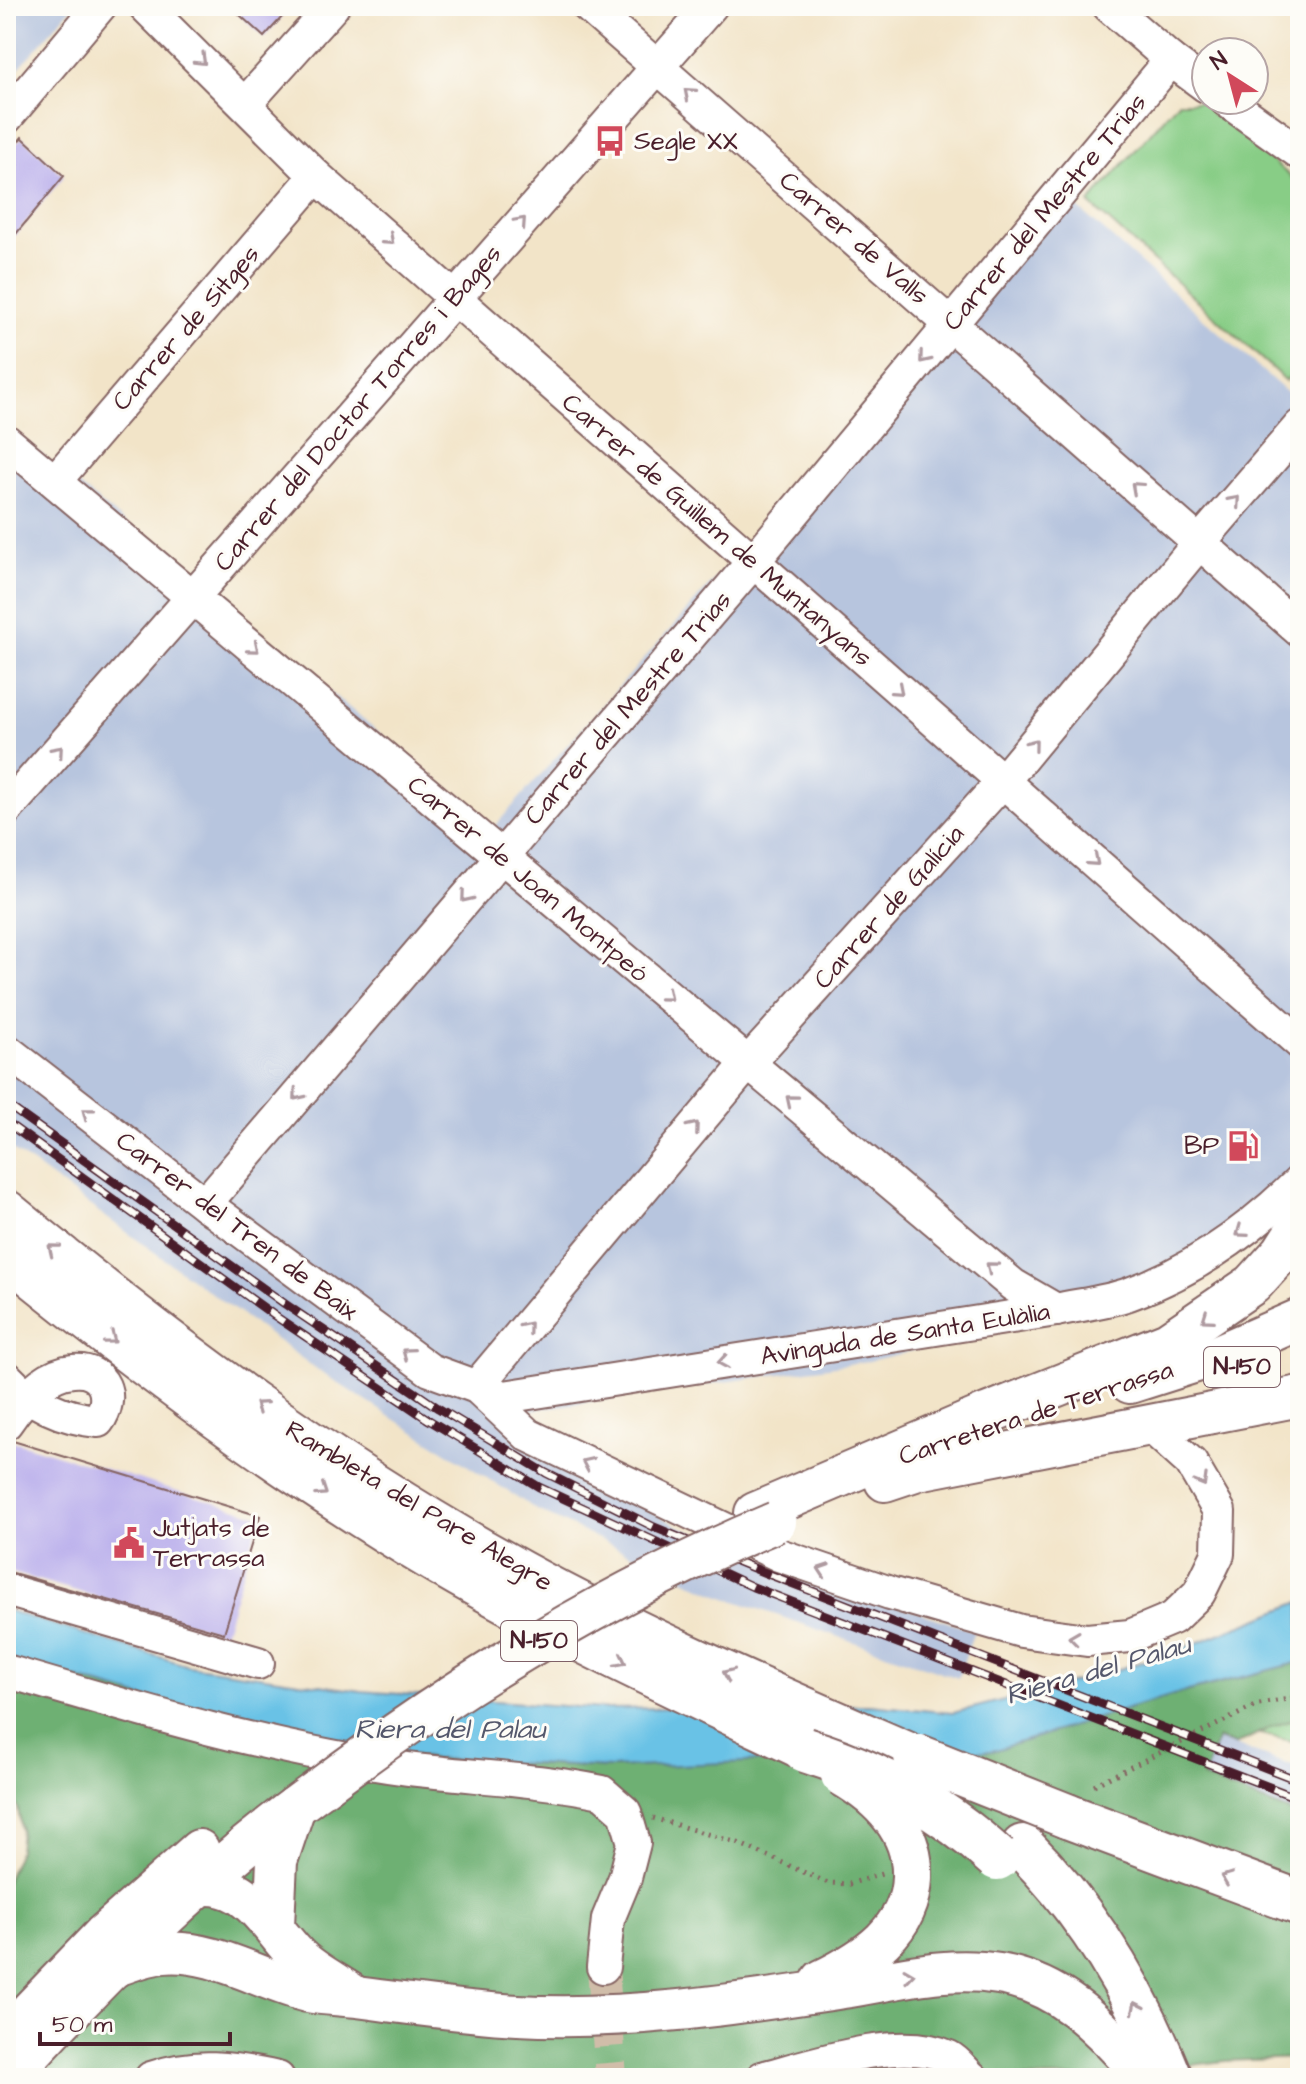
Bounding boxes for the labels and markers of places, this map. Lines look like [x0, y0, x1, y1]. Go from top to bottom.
place label: Segle XX [634, 123, 738, 161]
bus stop icon: Segle XX [593, 124, 627, 158]
place label: BP [1184, 1128, 1219, 1164]
fuel station icon: BP [1226, 1129, 1260, 1163]
place label: Jutjats de Terrassa [153, 1510, 270, 1576]
public building icon: Jutjats de Terrassa [112, 1526, 146, 1560]

